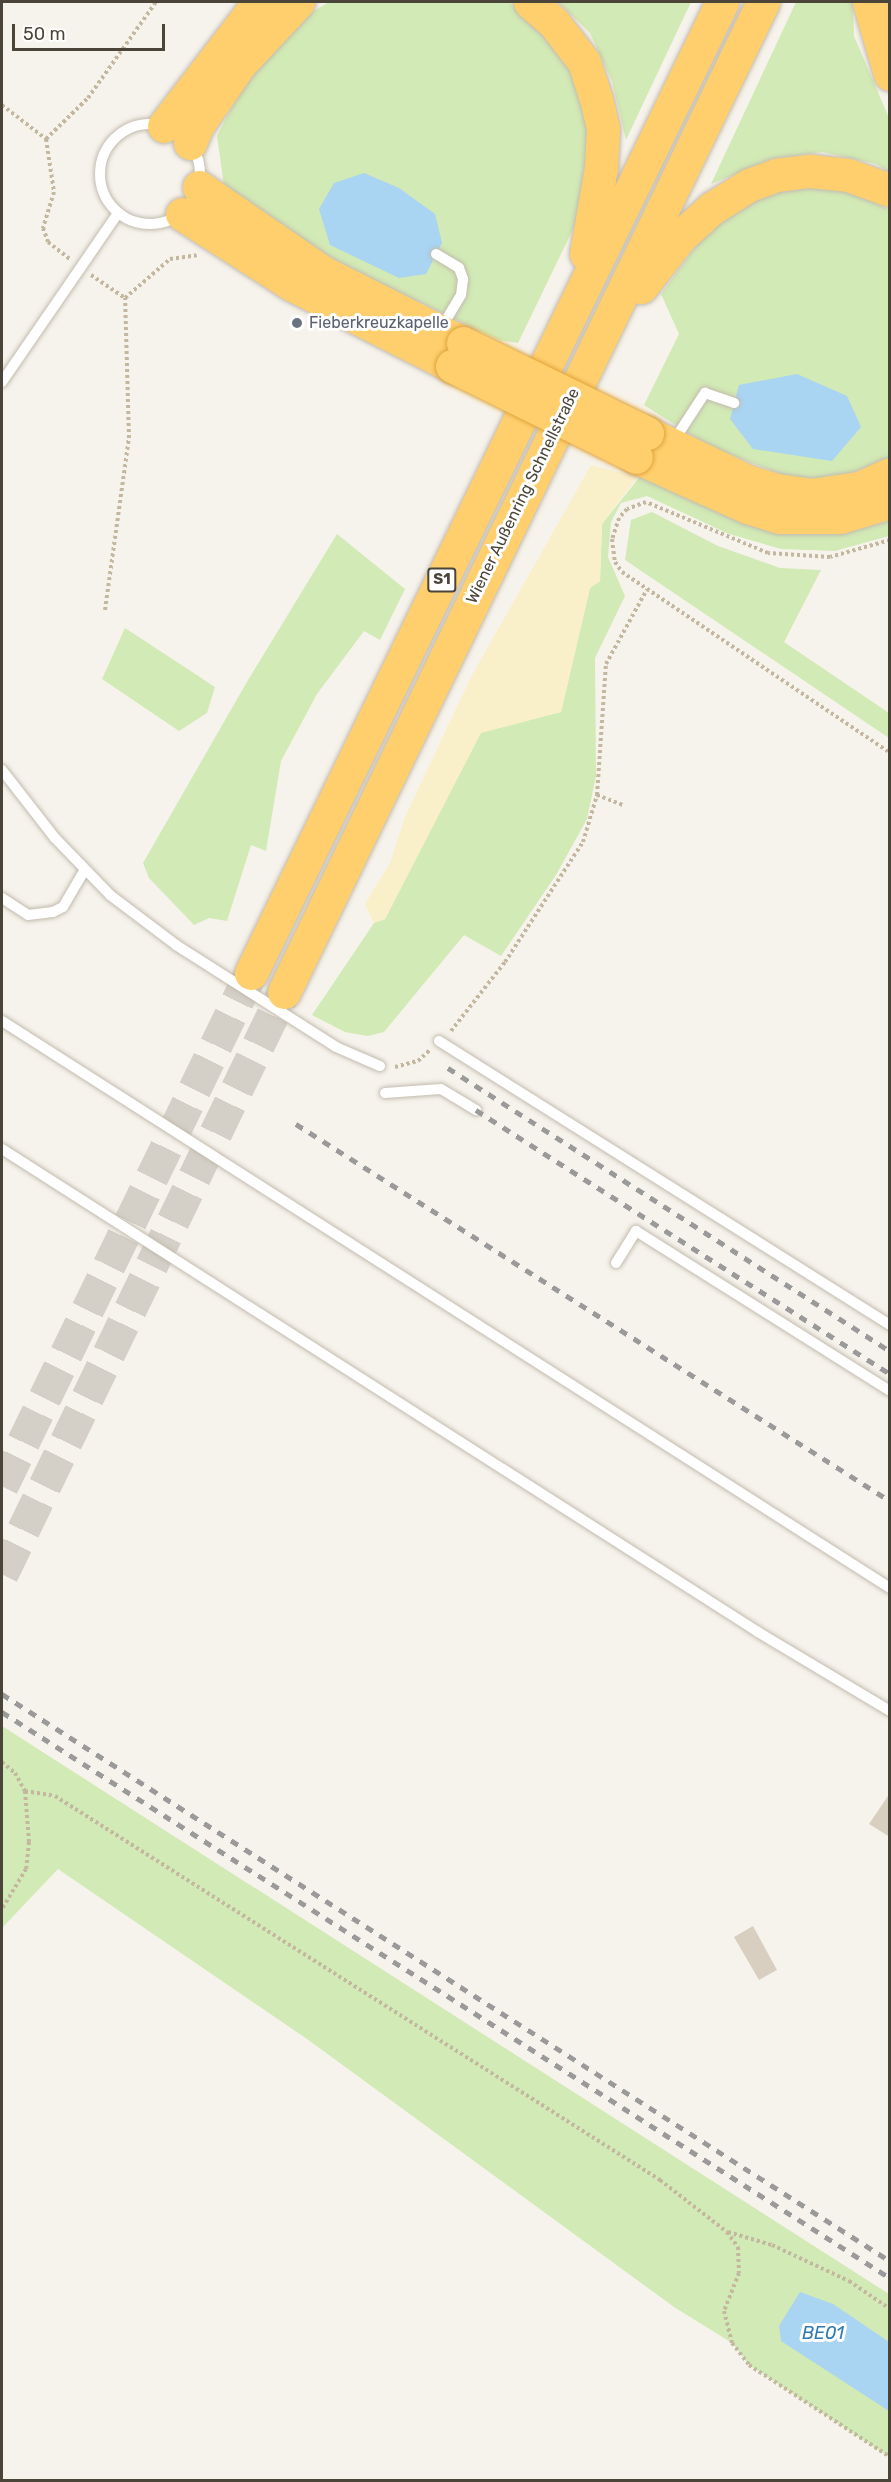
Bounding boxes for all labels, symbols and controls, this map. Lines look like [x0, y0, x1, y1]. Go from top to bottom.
scale bar [15, 12, 168, 50]
text: 50 m [23, 23, 66, 45]
place label: Fieberkreuzkapelle [309, 313, 449, 333]
marker: Fieberkreuzkapelle [290, 316, 304, 330]
street label: Wiener Außenring Schnellstraße [462, 385, 584, 607]
road number: S1 [427, 568, 457, 592]
water label: BE01 [802, 2322, 844, 2344]

